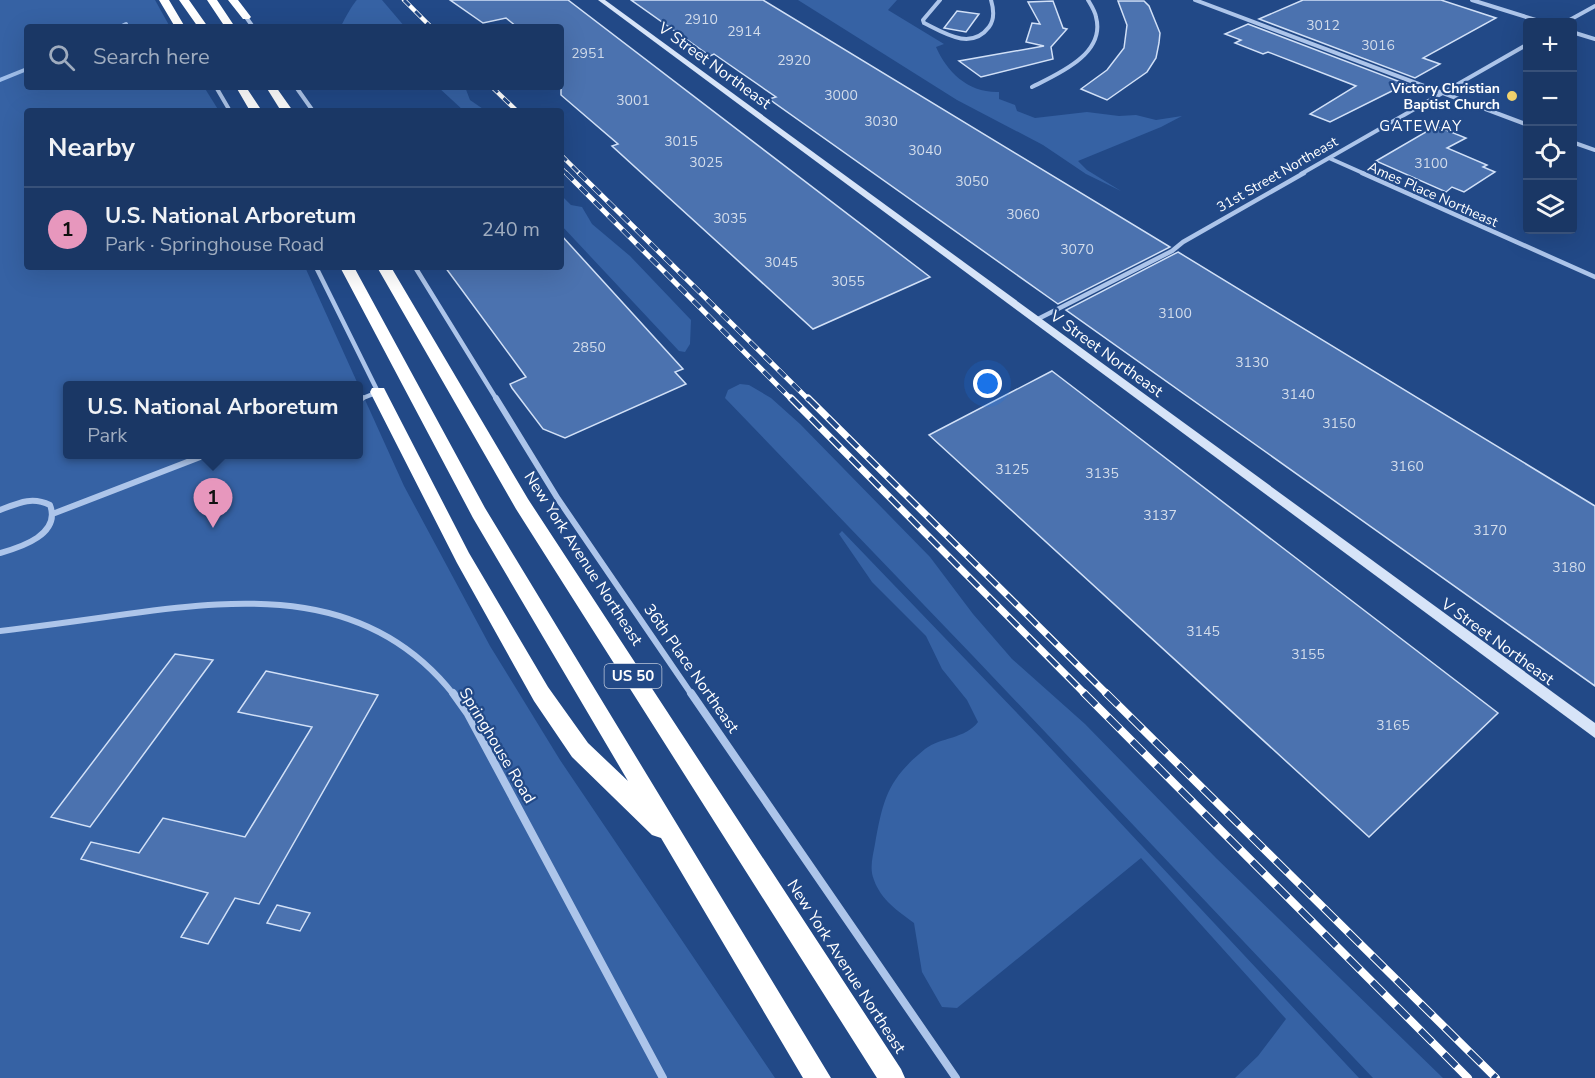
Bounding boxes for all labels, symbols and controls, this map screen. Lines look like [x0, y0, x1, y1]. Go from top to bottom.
house number: 2910 [684, 10, 718, 29]
house number: 3012 [1306, 16, 1340, 35]
street label: V Street Northeast [653, 17, 776, 115]
map controls [1523, 18, 1577, 234]
button: + [1523, 18, 1577, 72]
house number: 2914 [727, 22, 761, 41]
search box [24, 24, 564, 90]
house number: 3016 [1361, 36, 1395, 55]
icon: search [45, 41, 78, 74]
text: Search here [93, 42, 210, 72]
house number: 2951 [571, 44, 605, 63]
house number: 2920 [777, 51, 811, 70]
button: − [1523, 72, 1577, 126]
place label: Victory Christian Baptist Church [1390, 79, 1500, 114]
house number: 3000 [824, 86, 858, 105]
marker: Victory Christian Baptist Church [1505, 89, 1519, 103]
house number: 3001 [616, 91, 650, 110]
house number: 3030 [864, 112, 898, 131]
district label: GATEWAY [1379, 116, 1463, 136]
button: locate [1523, 126, 1577, 180]
text: Nearby [48, 130, 135, 165]
house number: 3015 [664, 132, 698, 151]
street label: 31st Street Northeast [1213, 132, 1341, 217]
house number: 3040 [908, 141, 942, 160]
house number: 3025 [689, 153, 723, 172]
house number: 3100 [1414, 154, 1448, 173]
street label: Ames Place Northeast [1365, 157, 1501, 232]
house number: 3050 [955, 172, 989, 191]
button: layers [1523, 180, 1577, 234]
text: U.S. National Arboretum [105, 201, 356, 231]
house number: 3060 [1006, 205, 1040, 224]
house number: 3035 [713, 209, 747, 228]
text: 1 [62, 216, 74, 243]
text: 240 m [482, 216, 540, 243]
text: Park · Springhouse Road [105, 231, 324, 258]
house number: 3070 [1060, 240, 1094, 259]
house number: 3045 [764, 253, 798, 272]
house number: 3055 [831, 272, 865, 291]
house number: 3100 [1158, 304, 1192, 323]
street label: V Street Northeast [1045, 305, 1168, 403]
house number: 2850 [572, 338, 606, 357]
house number: 3130 [1235, 353, 1269, 372]
your location [973, 369, 1002, 398]
popup [63, 381, 363, 459]
house number: 3140 [1281, 385, 1315, 404]
text: U.S. National Arboretum [87, 392, 339, 422]
house number: 3150 [1322, 414, 1356, 433]
text: Park [87, 422, 127, 449]
house number: 3160 [1390, 457, 1424, 476]
house number: 3125 [995, 460, 1029, 479]
house number: 3135 [1085, 464, 1119, 483]
street label: New York Avenue Northeast [519, 467, 648, 650]
pin: 1 [194, 478, 232, 528]
house number: 3137 [1143, 506, 1177, 525]
house number: 3170 [1473, 521, 1507, 540]
house number: 3180 [1552, 558, 1586, 577]
street label: V Street Northeast [1436, 593, 1559, 691]
street label: 36th Place Northeast [638, 600, 744, 738]
house number: 3145 [1186, 622, 1220, 641]
house number: 3155 [1291, 645, 1325, 664]
road number: US 50 [604, 664, 662, 688]
street label: Springhouse Road [454, 683, 540, 808]
house number: 3165 [1376, 716, 1410, 735]
street label: New York Avenue Northeast [782, 875, 911, 1058]

